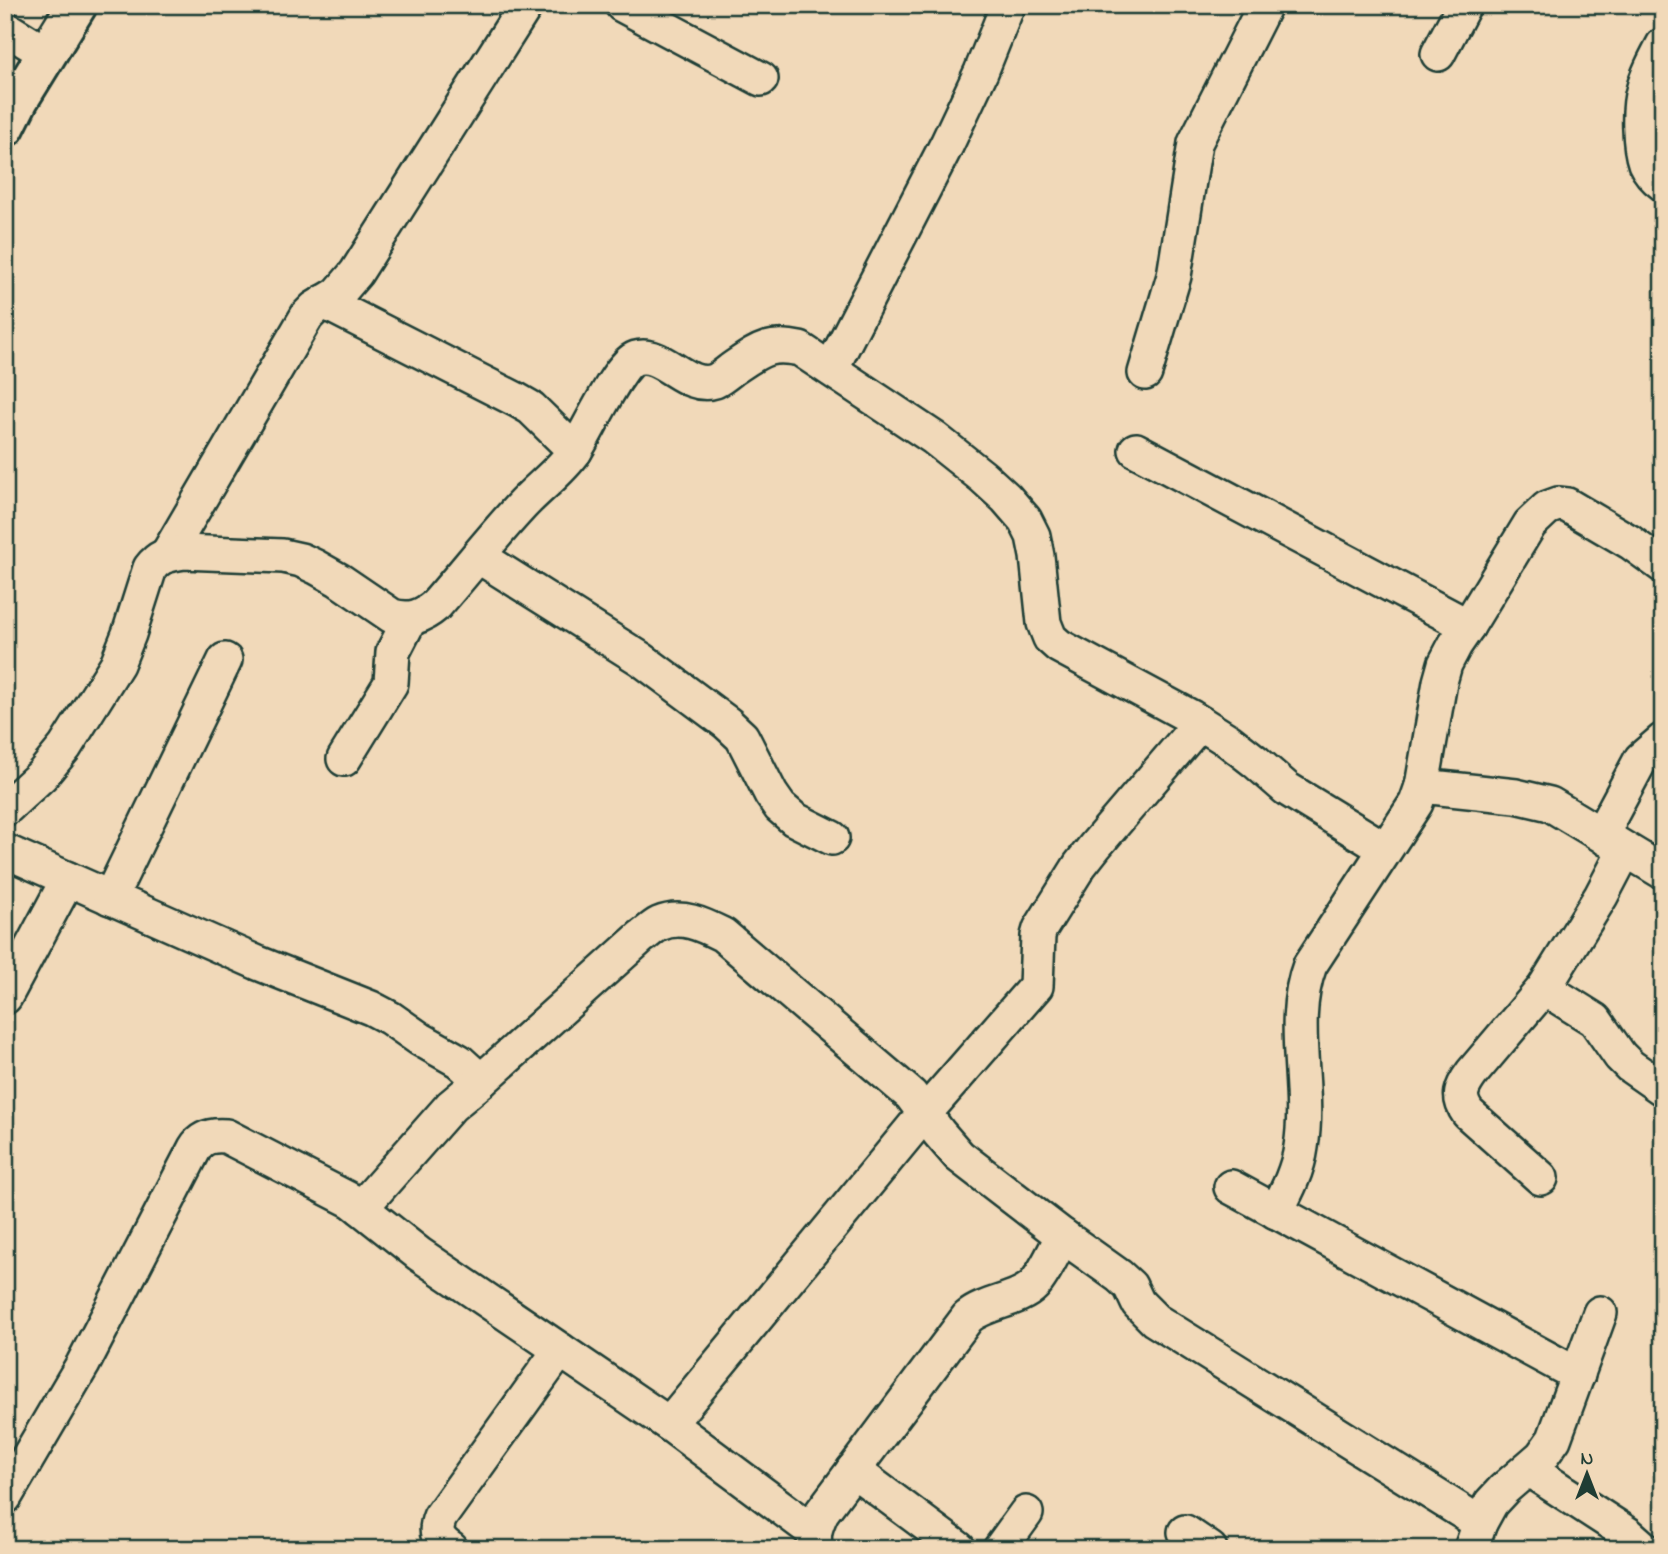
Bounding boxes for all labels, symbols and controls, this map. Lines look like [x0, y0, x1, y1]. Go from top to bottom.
north arrow [1552, 1438, 1622, 1508]
text: N [1581, 1446, 1594, 1473]

